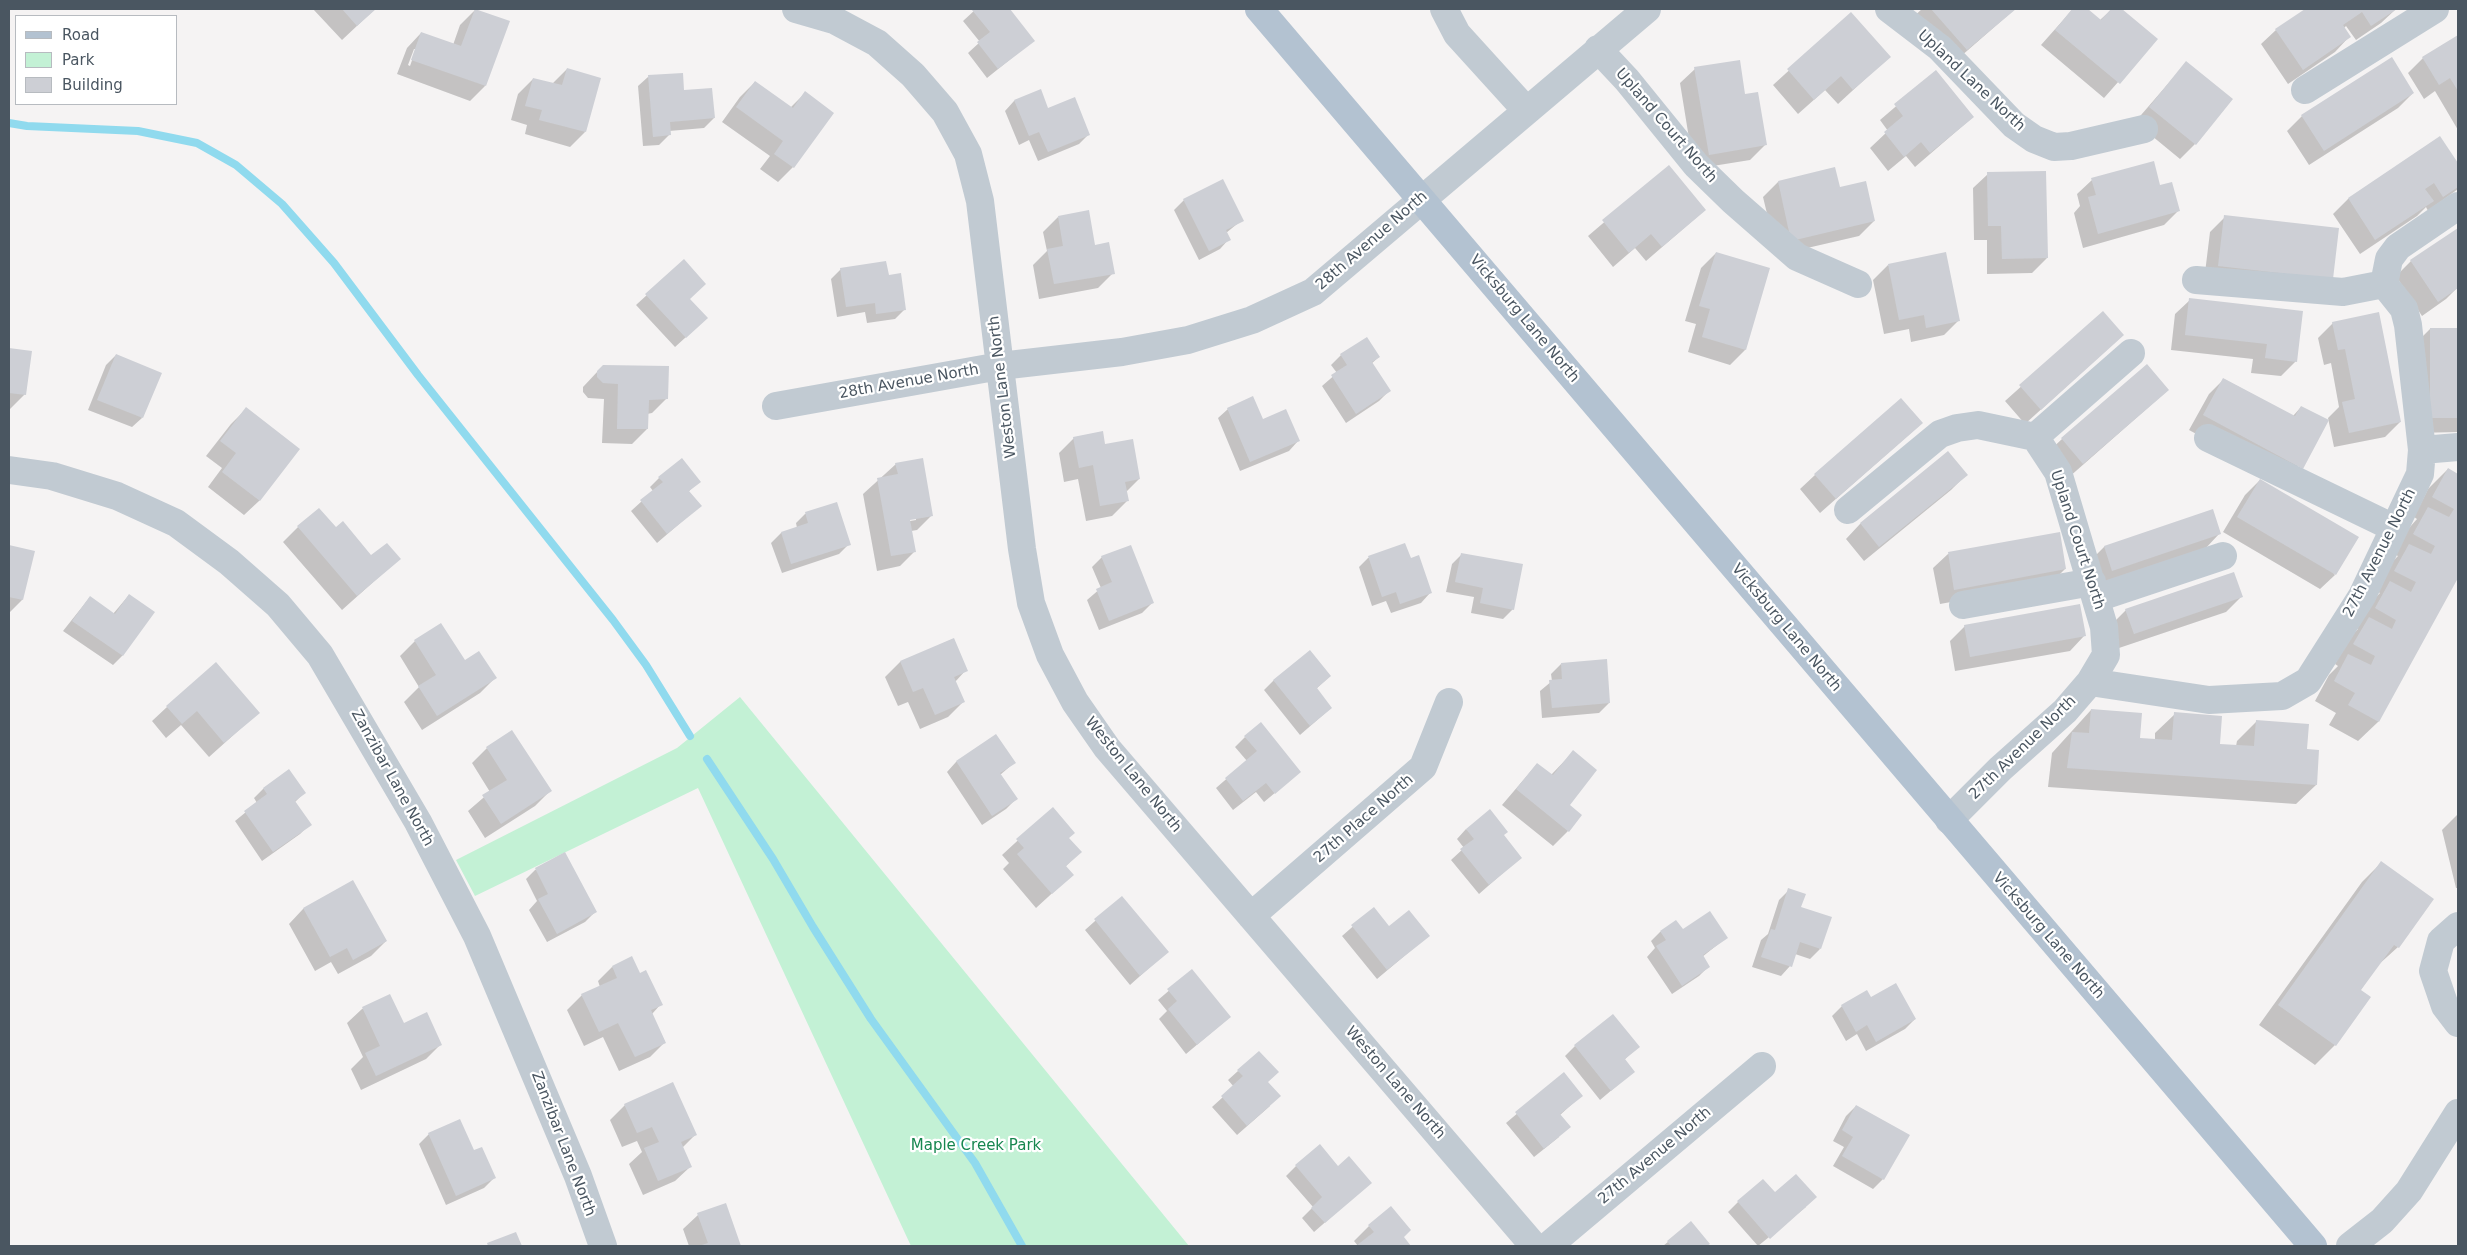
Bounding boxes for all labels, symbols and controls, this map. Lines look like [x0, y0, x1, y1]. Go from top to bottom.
legend [15, 15, 178, 105]
text: Road [62, 26, 100, 44]
street label: Upland Lane North [1913, 26, 2029, 136]
text: Park [62, 51, 94, 69]
street label: Upland Court North [1611, 65, 1721, 187]
text: Building [62, 76, 123, 94]
street label: 28th Avenue North [1313, 188, 1431, 294]
street label: Vicksburg Lane North [1465, 252, 1583, 386]
street label: Weston Lane North [985, 315, 1021, 459]
street label: 28th Avenue North [838, 361, 980, 403]
street label: Upland Court North [2046, 468, 2108, 612]
street label: 27th Avenue North [2340, 486, 2420, 620]
street label: Vicksburg Lane North [1727, 561, 1845, 695]
street label: 27th Avenue North [1966, 692, 2080, 804]
street label: Zanzibar Lane North [347, 706, 437, 850]
street label: Weston Lane North [1081, 714, 1185, 836]
street label: 27th Place North [1311, 771, 1417, 867]
street label: Vicksburg Lane North [1988, 869, 2108, 1003]
street label: Weston Lane North [1341, 1023, 1449, 1143]
street label: Zanzibar Lane North [527, 1069, 599, 1219]
street label: 27th Avenue North [1595, 1104, 1715, 1208]
park label: Maple Creek Park [911, 1137, 1041, 1155]

